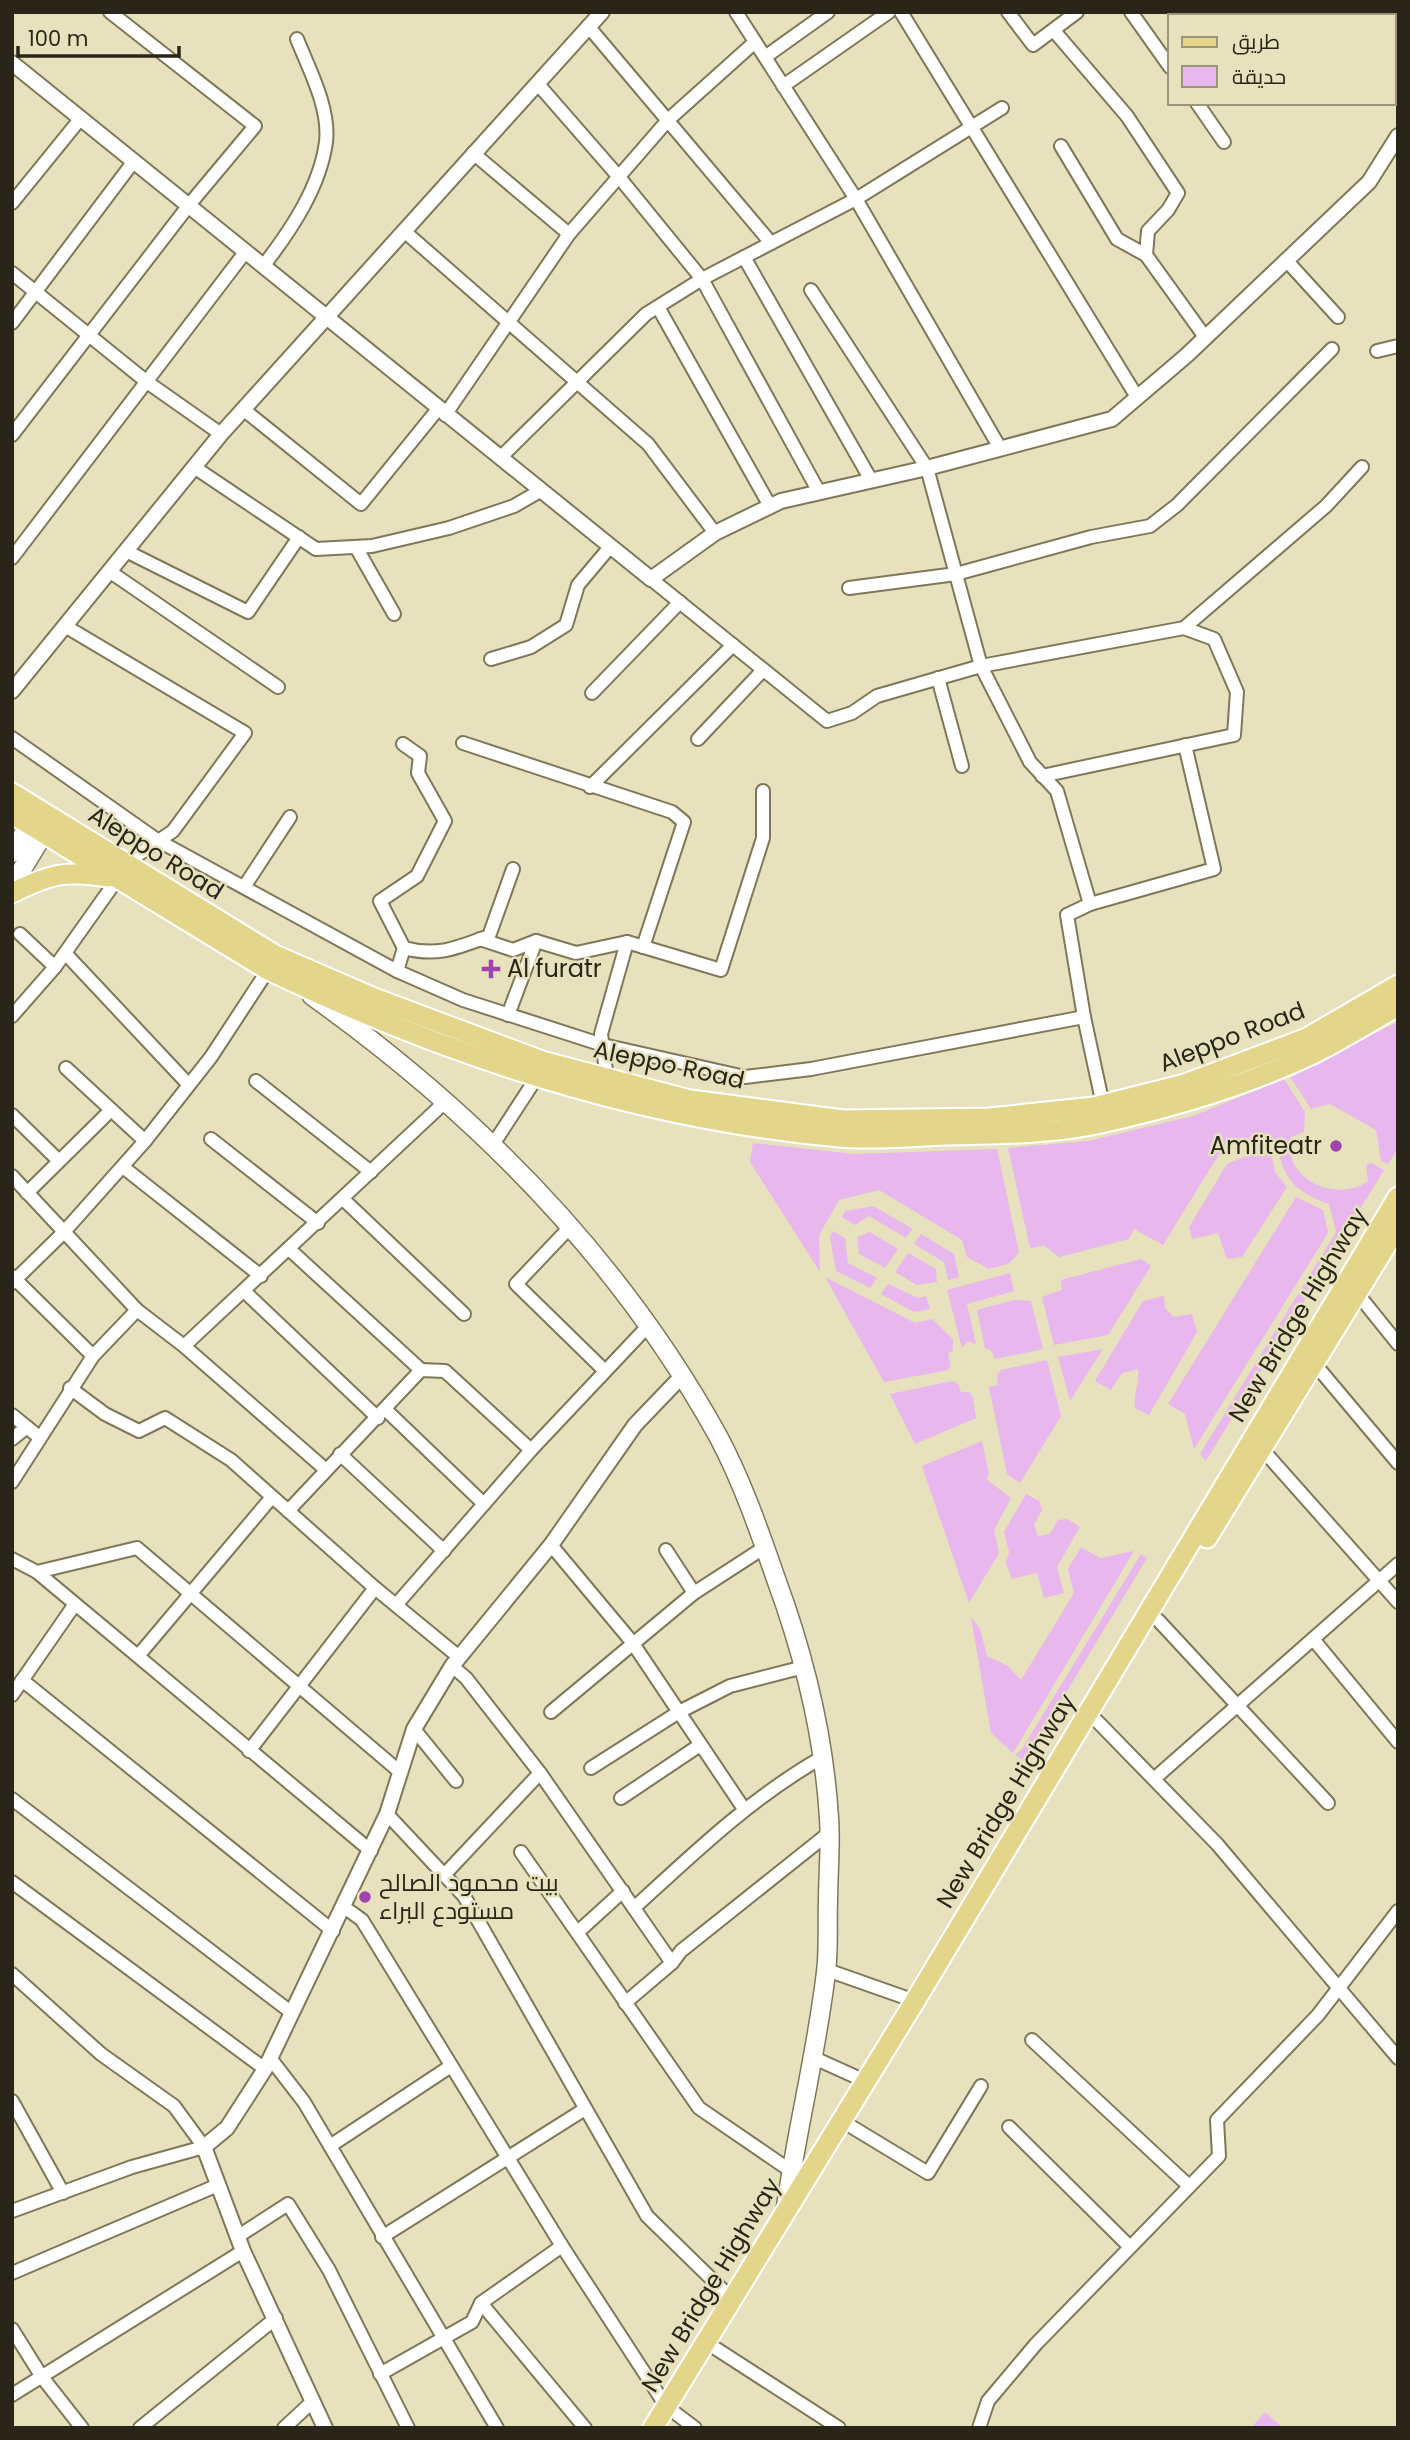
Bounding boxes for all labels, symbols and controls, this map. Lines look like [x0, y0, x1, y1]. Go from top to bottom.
scale bar [18, 14, 178, 58]
legend [1168, 14, 1396, 105]
text: 100 m [28, 24, 88, 53]
text: طريق [1232, 27, 1280, 56]
text: حديقة [1232, 62, 1286, 91]
street label: Aleppo Road [82, 798, 230, 907]
place label: Al furatr [507, 952, 602, 985]
marker: Al furatr [481, 959, 501, 979]
street label: Aleppo Road [1154, 994, 1309, 1079]
street label: Aleppo Road [591, 1032, 748, 1097]
place label: Amfiteatr [1210, 1129, 1322, 1162]
marker: Amfiteatr [1328, 1138, 1344, 1154]
street label: New Bridge Highway [1220, 1201, 1375, 1428]
street label: New Bridge Highway [928, 1687, 1083, 1914]
place label: بيت محمود الصالح مستودع البراء [379, 1866, 559, 1927]
marker: بيت محمود الصالح مستودع البراء [357, 1889, 373, 1905]
street label: New Bridge Highway [633, 2171, 788, 2398]

